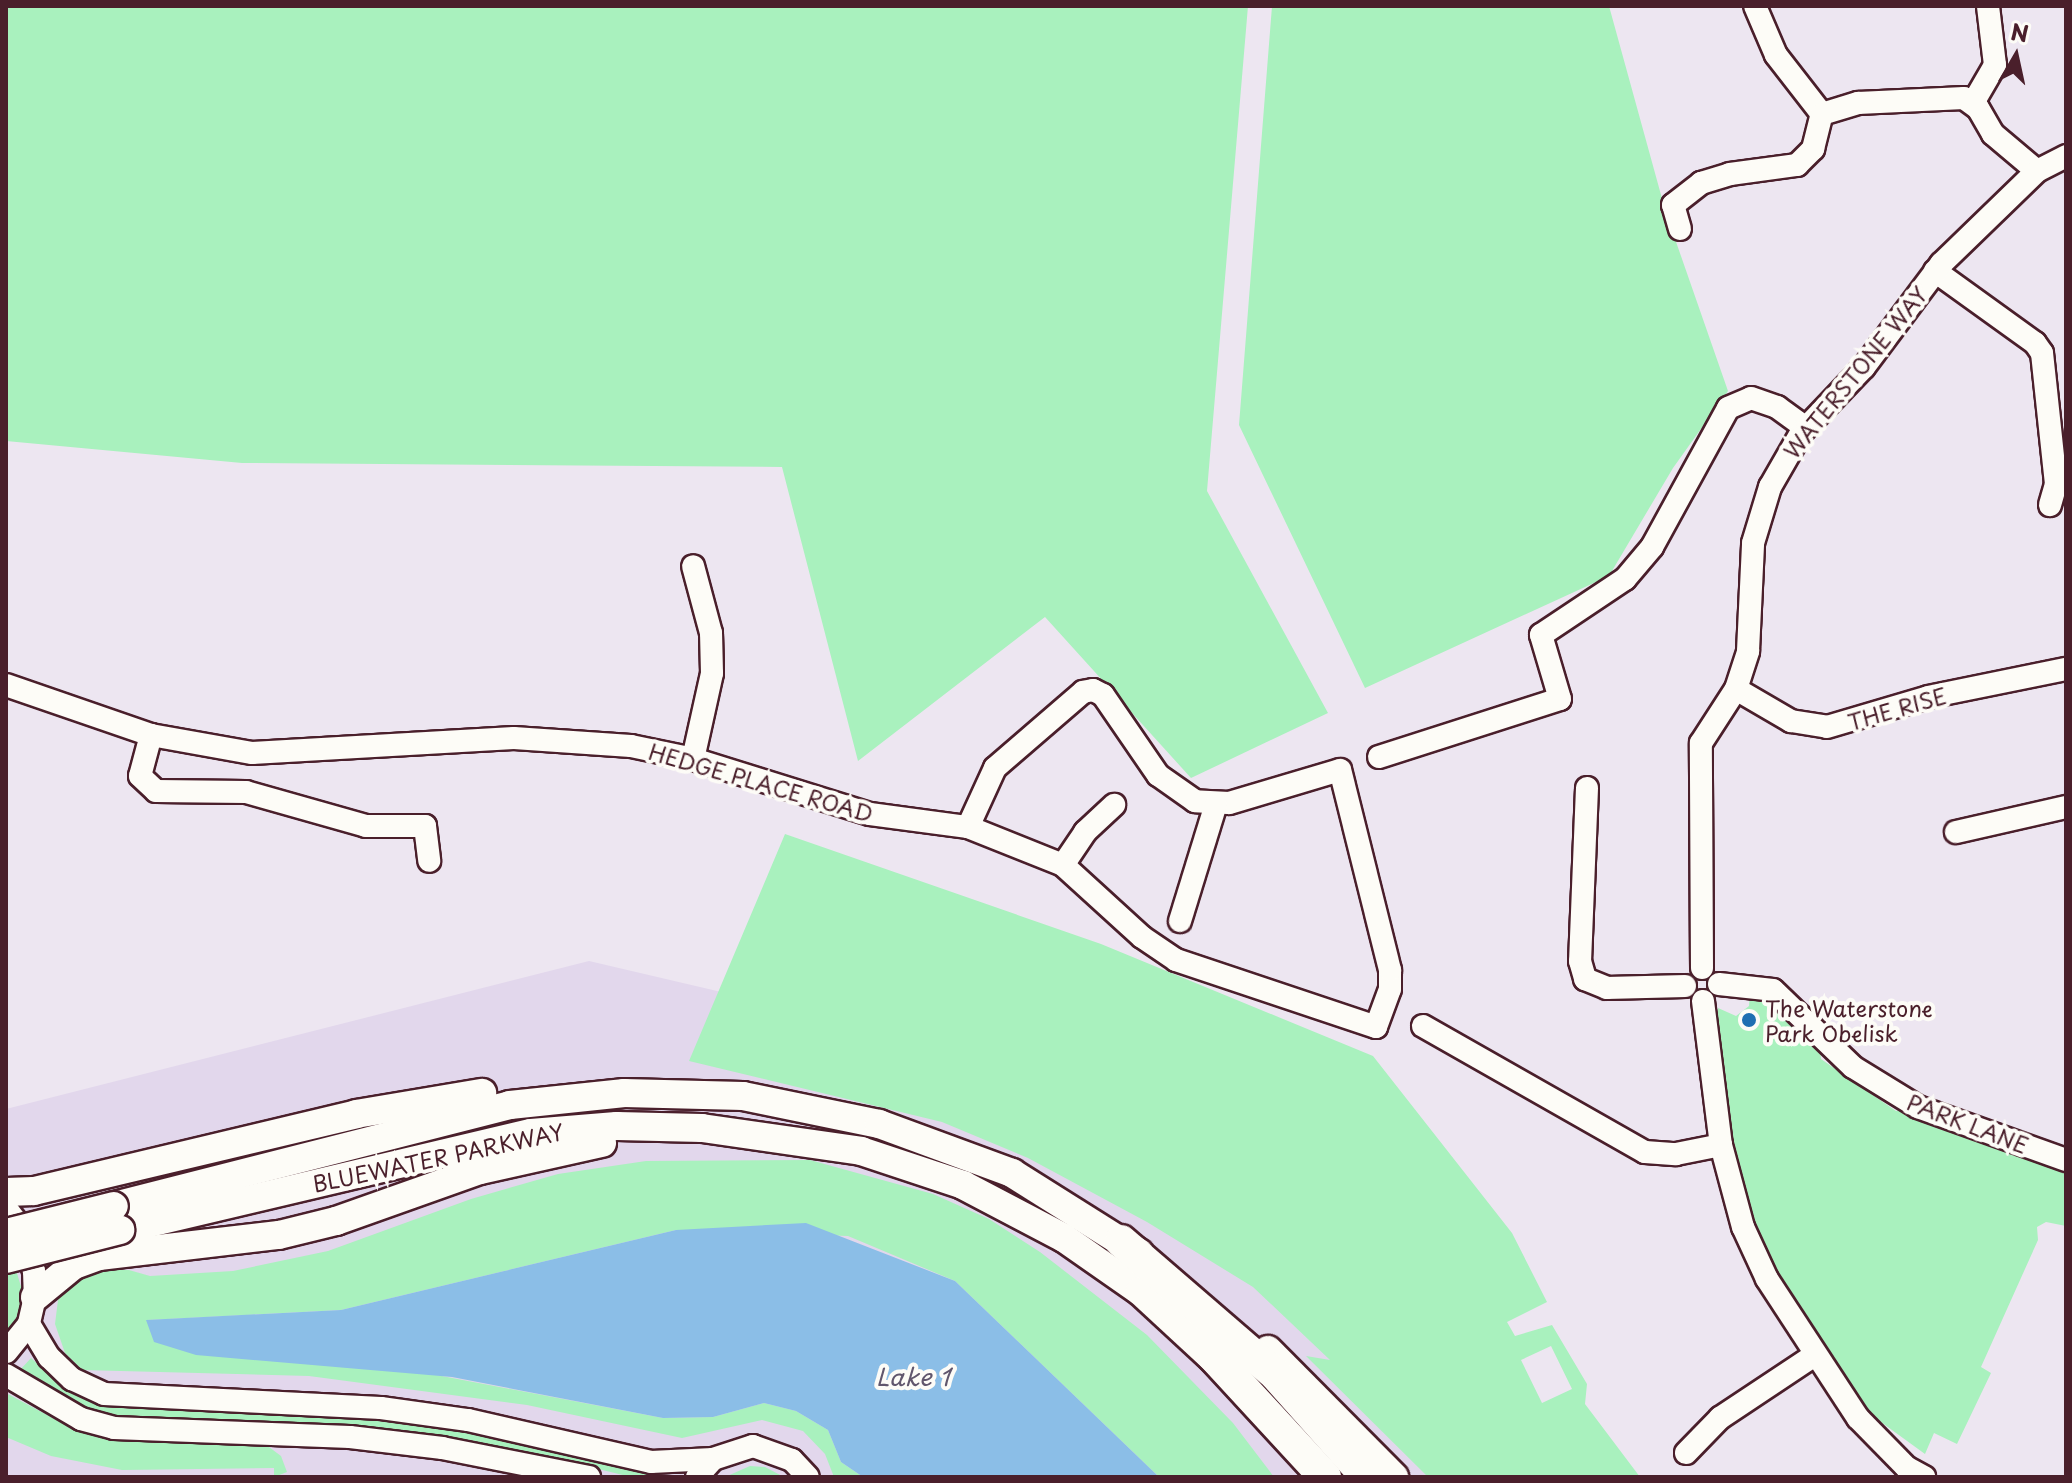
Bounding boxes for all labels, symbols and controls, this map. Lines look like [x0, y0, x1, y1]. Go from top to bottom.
text: N [2009, 14, 2031, 49]
north arrow [1976, 16, 2056, 96]
street label: WATERSTONE WAY [1777, 280, 1933, 464]
street label: THE RISE [1844, 681, 1950, 735]
street label: HEDGE PLACE ROAD [645, 737, 877, 827]
place label: The Waterstone Park Obelisk [1765, 994, 1935, 1046]
marker: The Waterstone Park Obelisk [1740, 1011, 1758, 1029]
street label: PARK LANE [1904, 1088, 2032, 1158]
street label: BLUEWATER PARKWAY [310, 1118, 566, 1196]
water label: Lake 1 [876, 1363, 950, 1391]

